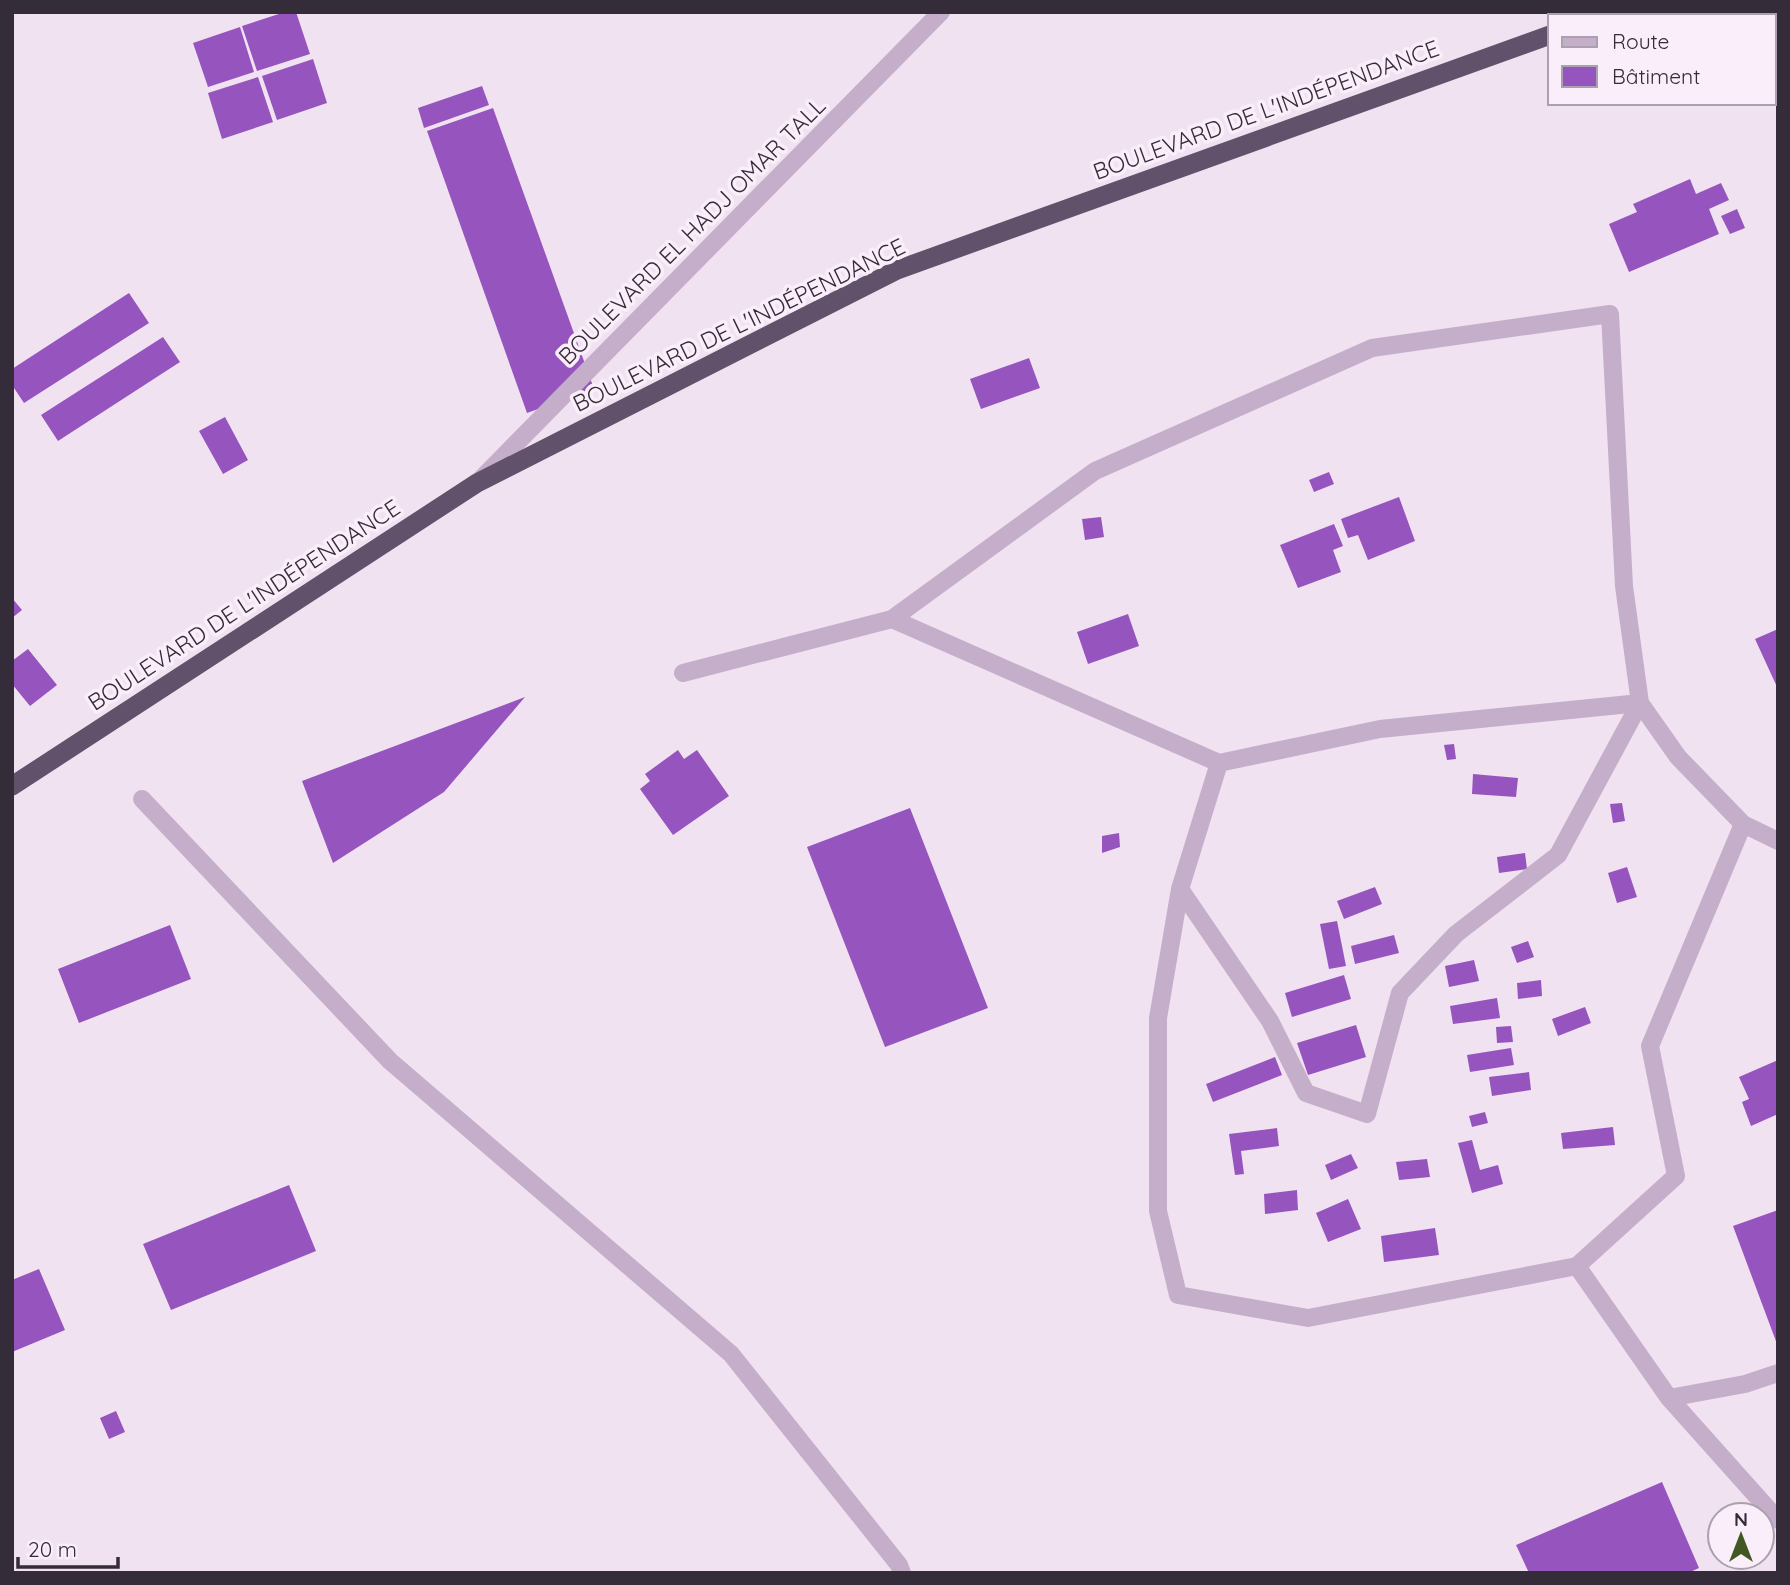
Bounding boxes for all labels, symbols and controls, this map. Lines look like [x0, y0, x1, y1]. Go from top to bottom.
legend [1548, 14, 1776, 105]
text: Route [1612, 28, 1669, 54]
street label: BOULEVARD DE L'INDÉPENDANCE [1089, 33, 1443, 186]
text: Bâtiment [1612, 63, 1700, 89]
street label: BOULEVARD EL HADJ OMAR TALL [552, 91, 831, 370]
street label: BOULEVARD DE L'INDÉPENDANCE [568, 231, 910, 418]
street label: BOULEVARD DE L'INDÉPENDANCE [82, 493, 405, 716]
north arrow [1706, 1501, 1776, 1571]
text: N [1734, 1507, 1748, 1531]
scale bar [18, 1526, 117, 1570]
text: 20 m [28, 1536, 77, 1562]

